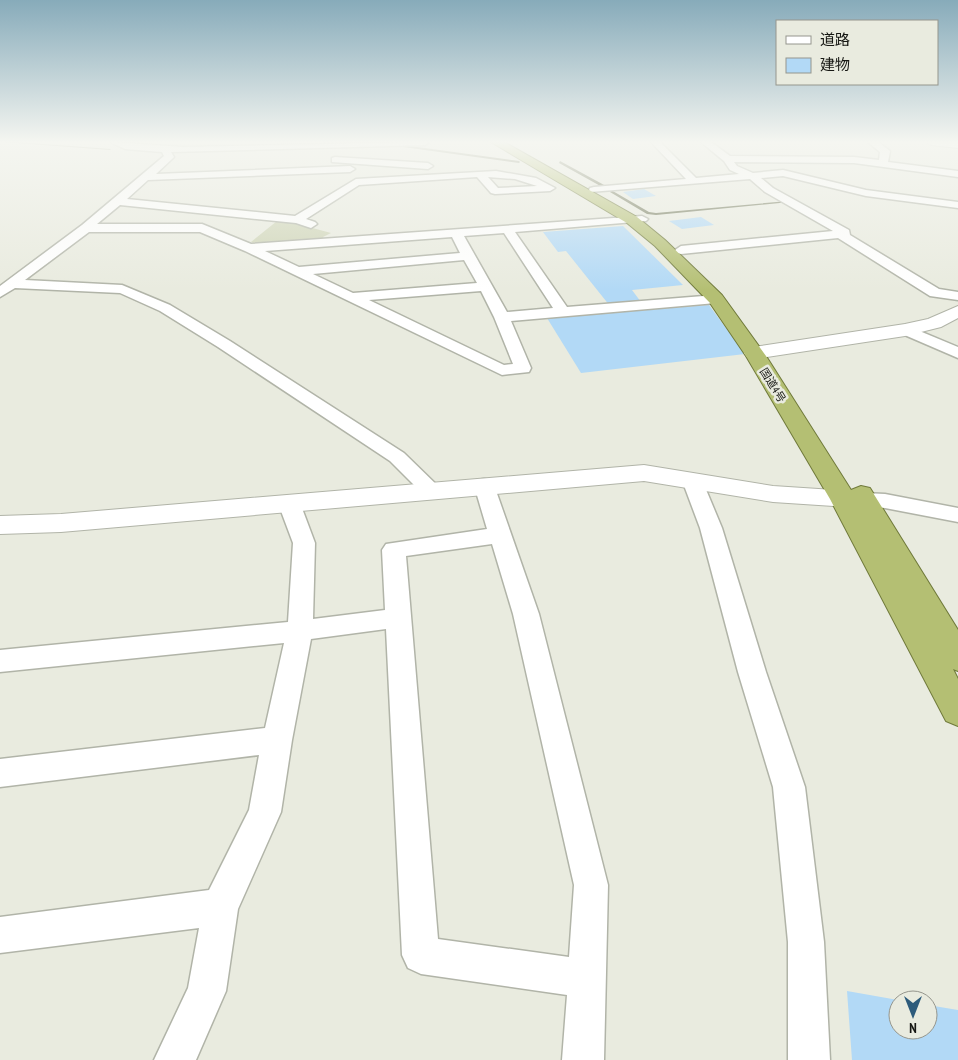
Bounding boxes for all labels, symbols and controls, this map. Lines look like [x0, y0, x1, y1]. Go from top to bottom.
legend [776, 20, 938, 85]
text: 道路 [820, 30, 850, 49]
text: 建物 [820, 55, 850, 74]
street label: 国道4号 [757, 365, 789, 405]
north arrow [888, 990, 938, 1040]
text: N [909, 1019, 917, 1037]

